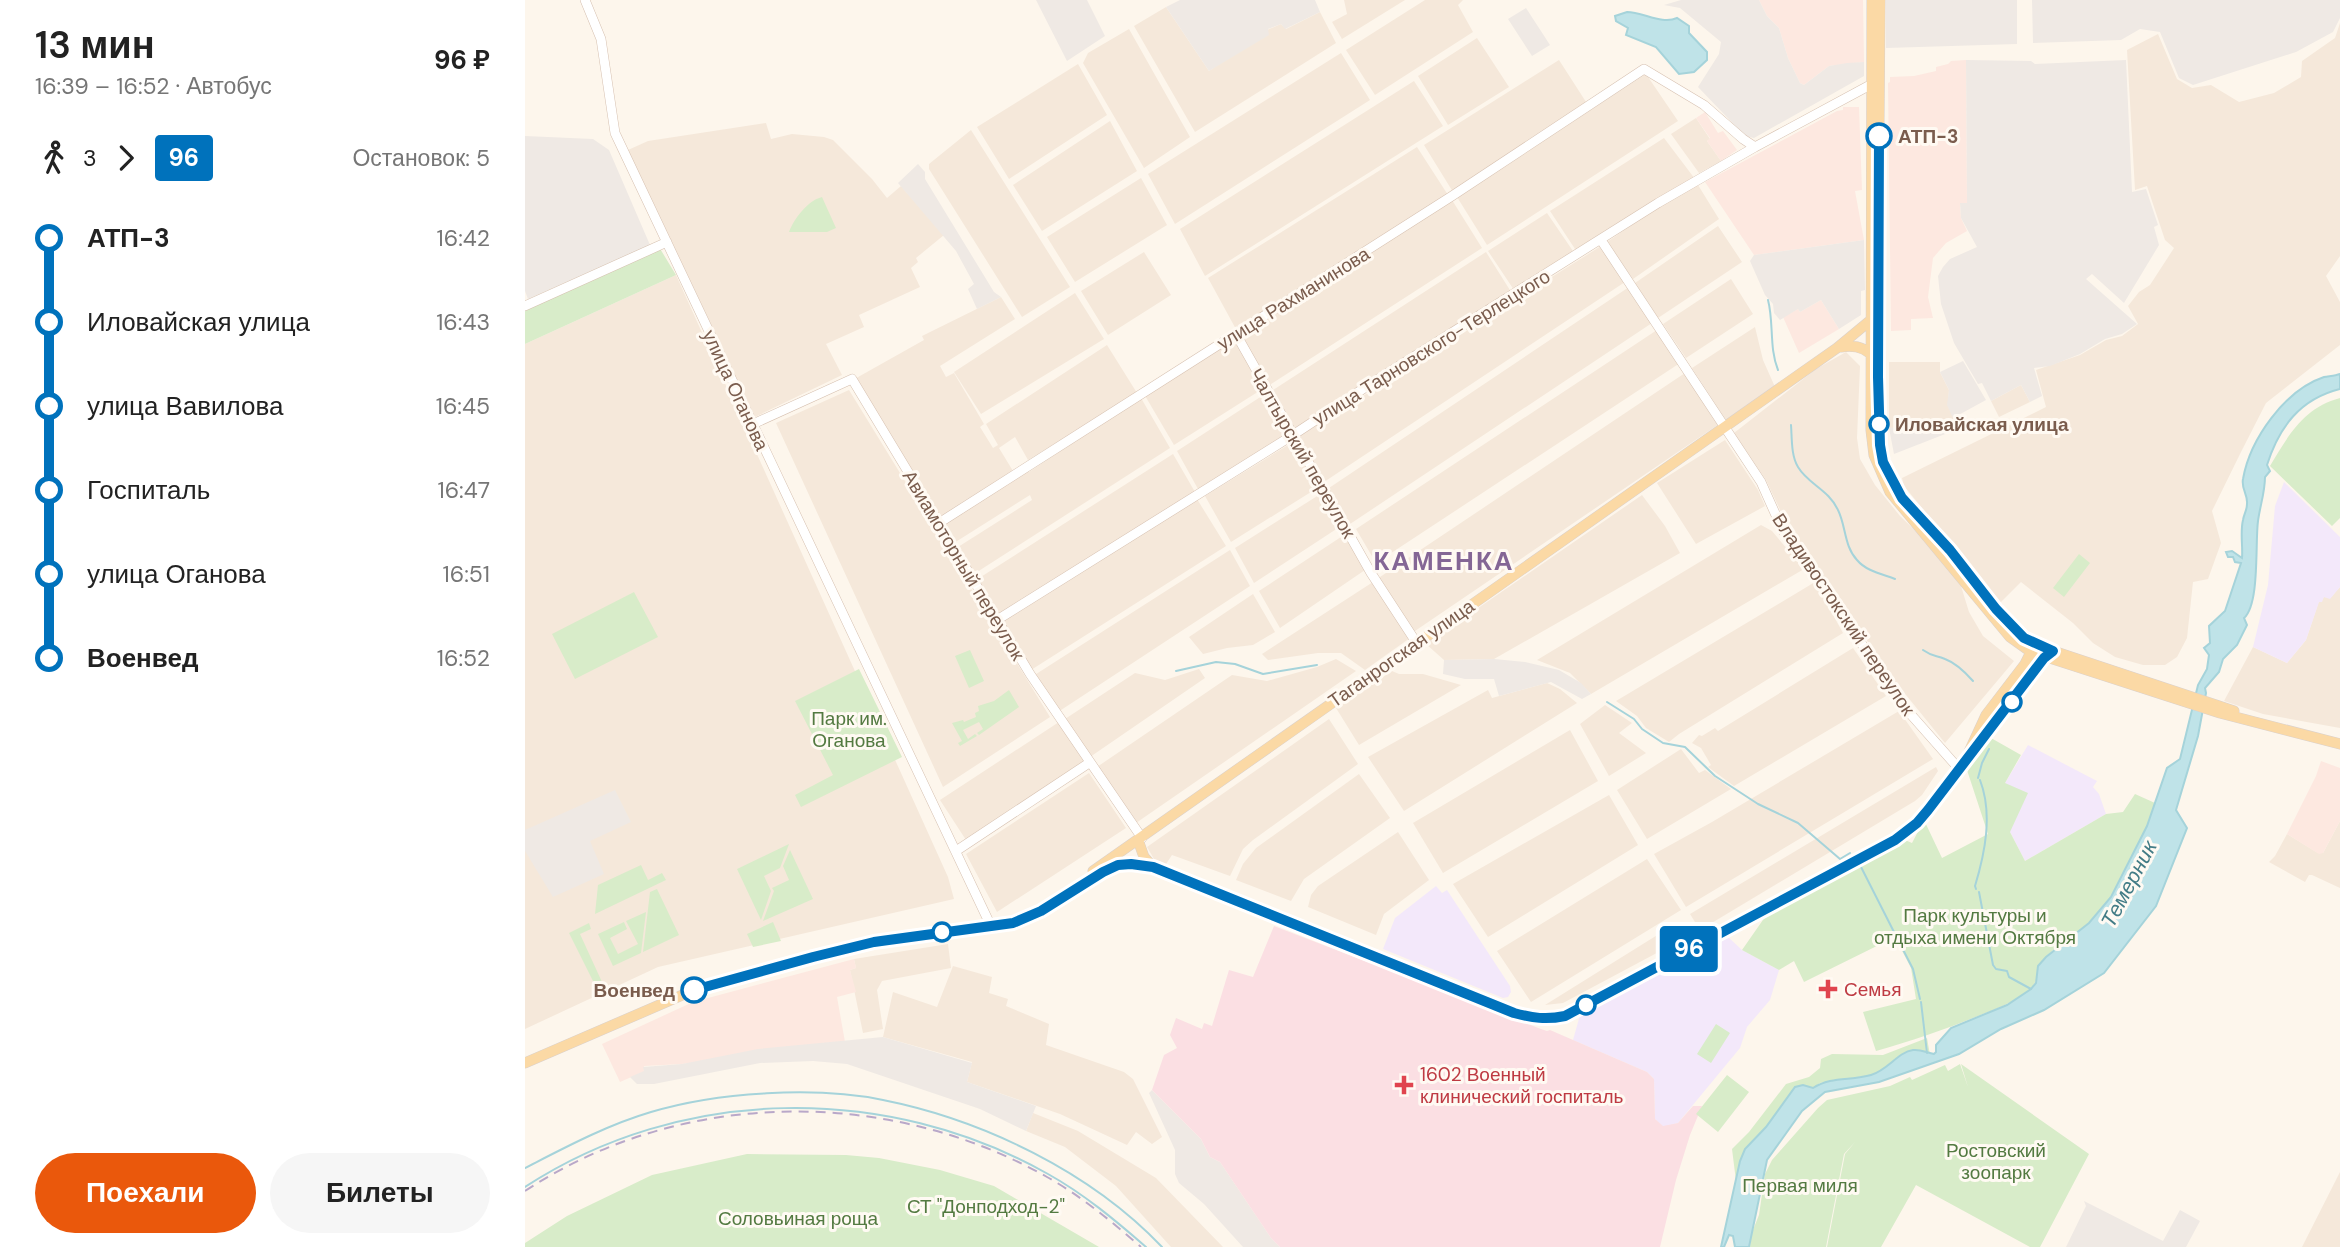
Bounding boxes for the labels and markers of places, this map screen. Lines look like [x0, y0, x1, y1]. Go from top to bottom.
marker: АТП-3 [1866, 123, 1892, 149]
place label: АТП-3 [1898, 124, 1958, 149]
place label: Иловайская улица [1895, 412, 2069, 437]
marker: Иловайская улица [1869, 414, 1889, 434]
unlabelled marker [2002, 692, 2022, 712]
unlabelled marker [932, 922, 952, 942]
marker: Военвед [681, 977, 707, 1003]
place label: Семья [1844, 977, 1902, 1002]
place label: Военвед [594, 978, 675, 1003]
marker: Семья [1818, 979, 1838, 999]
unlabelled marker [1576, 995, 1596, 1015]
place label: 1602 Военный клинический госпиталь [1420, 1062, 1624, 1109]
marker: 1602 Военный клинический госпиталь [1394, 1075, 1414, 1095]

